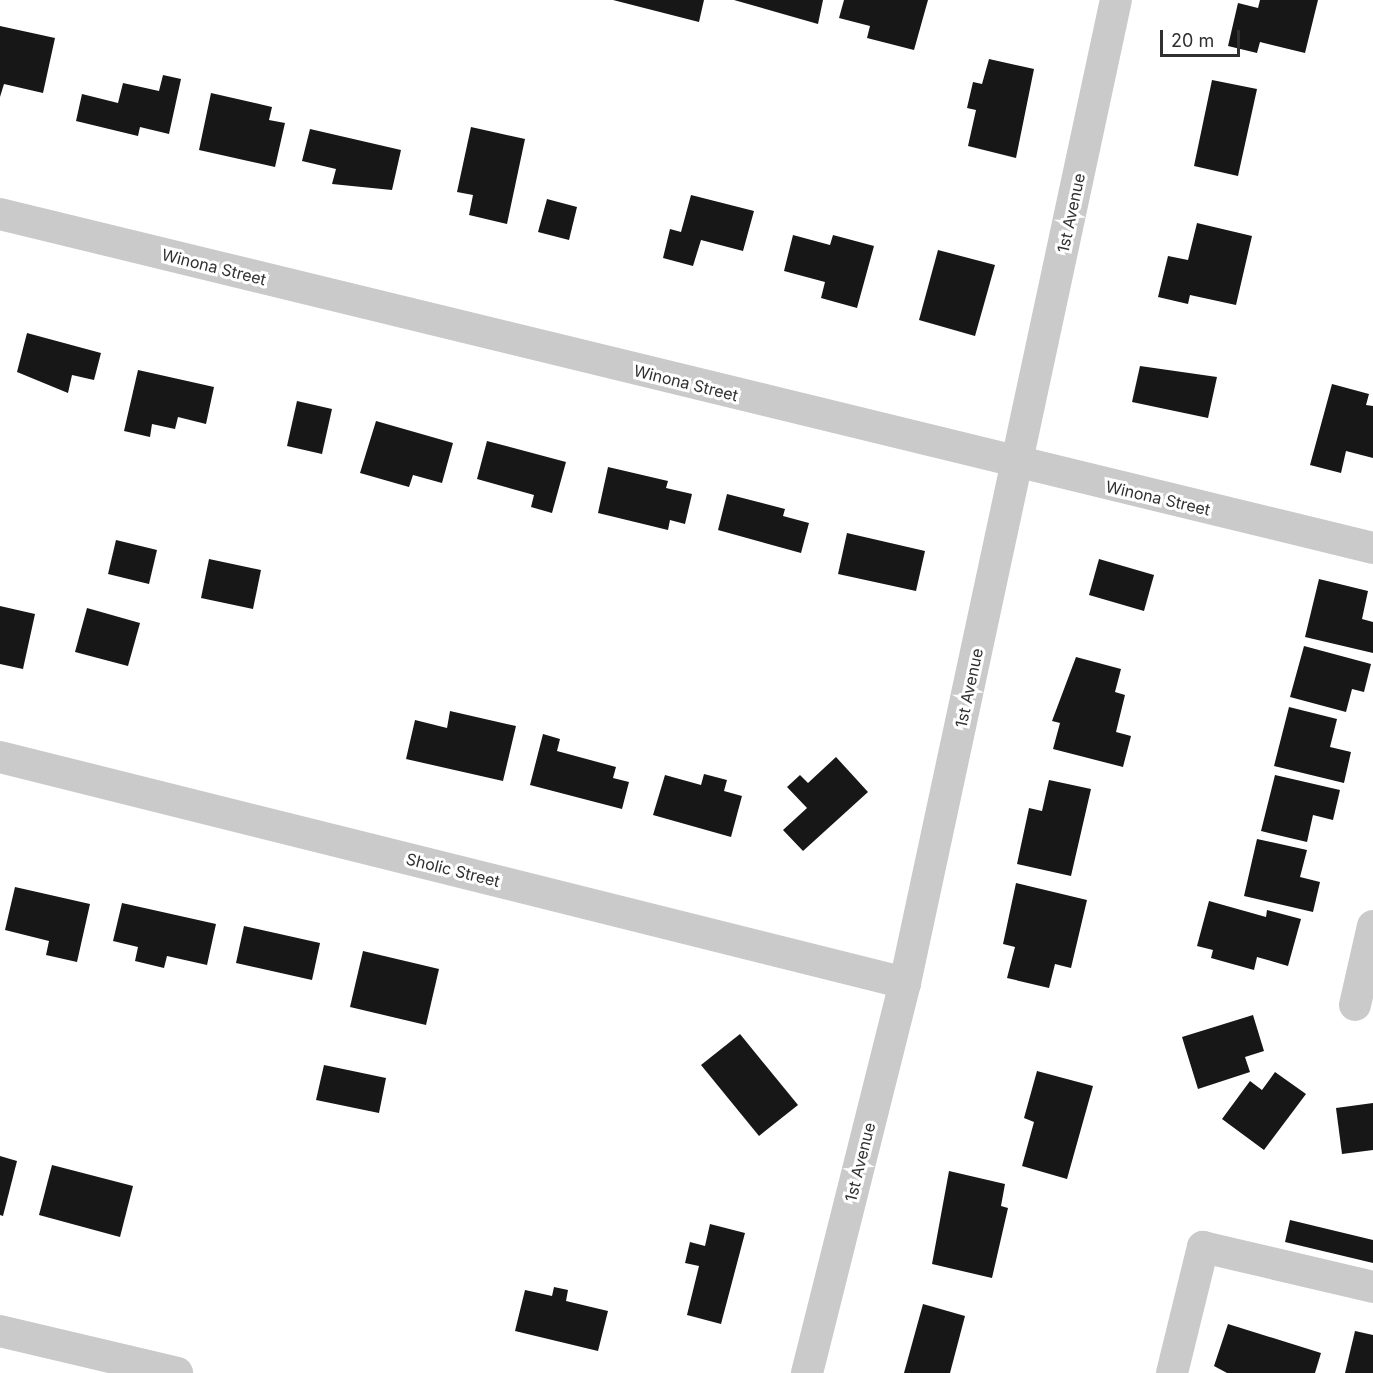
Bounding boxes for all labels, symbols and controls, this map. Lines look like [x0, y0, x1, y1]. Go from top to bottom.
scale bar [1163, 18, 1242, 56]
text: 20 m [1171, 30, 1214, 51]
street label: 1st Avenue [1053, 171, 1089, 255]
street label: Winona Street [160, 245, 268, 289]
street label: Winona Street [632, 361, 740, 405]
street label: Winona Street [1104, 477, 1212, 519]
street label: 1st Avenue [951, 646, 987, 730]
street label: Sholic Street [404, 849, 502, 891]
street label: 1st Avenue [841, 1120, 879, 1204]

